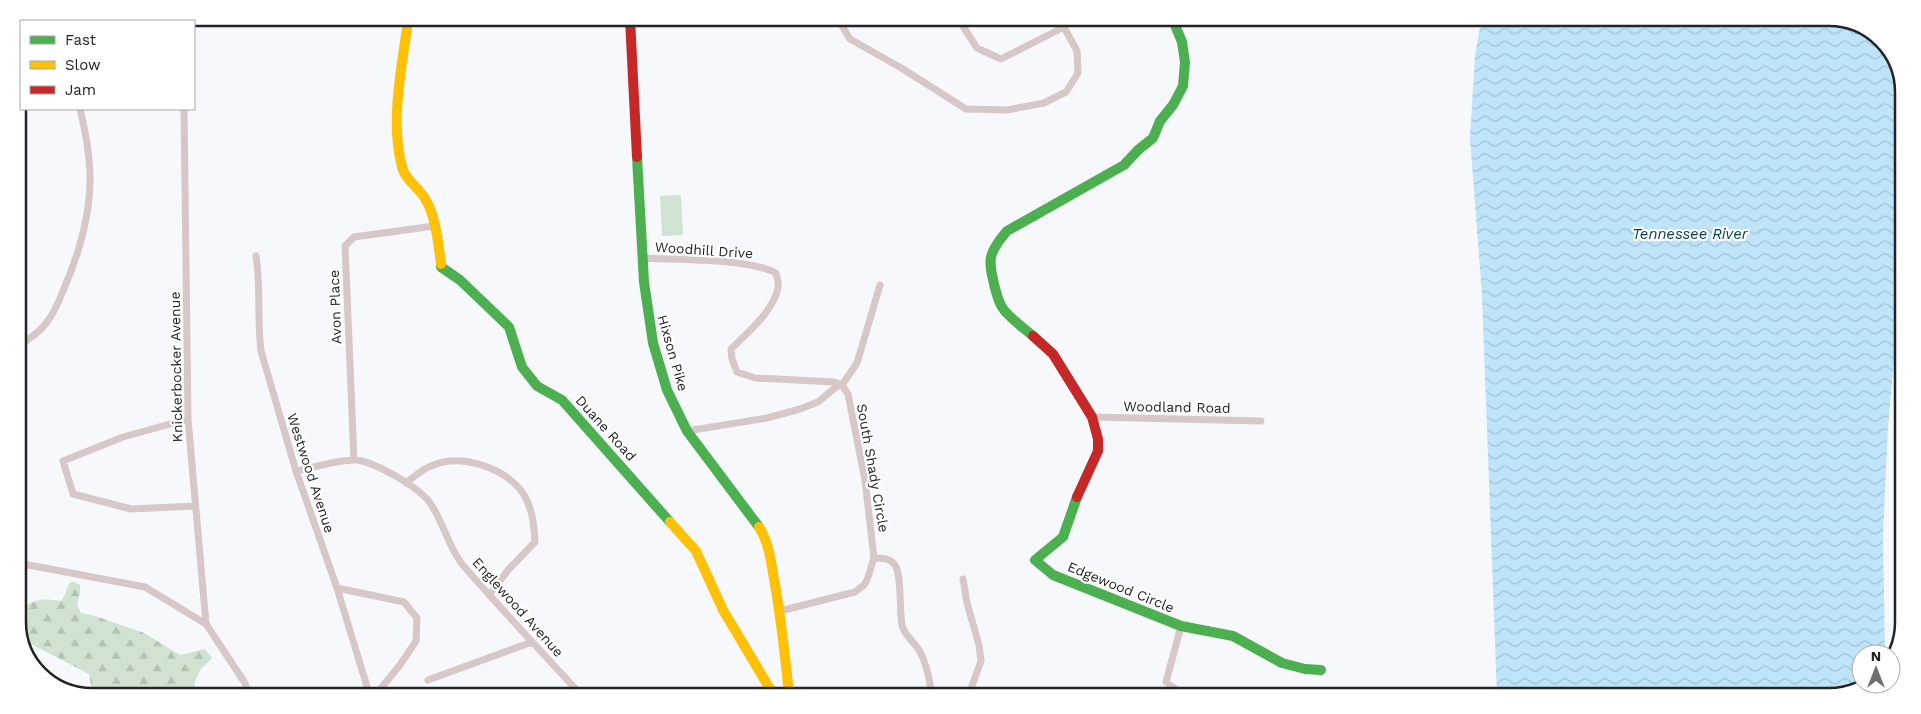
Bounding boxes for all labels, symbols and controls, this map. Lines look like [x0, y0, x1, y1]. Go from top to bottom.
legend [20, 20, 195, 110]
text: Fast [65, 31, 97, 49]
text: Slow [65, 56, 101, 74]
text: Jam [65, 81, 96, 99]
water label: Tennessee River [1632, 225, 1749, 243]
street label: Woodhill Drive [654, 239, 754, 261]
street label: Avon Place [326, 269, 344, 345]
street label: Knickerbocker Avenue [167, 291, 185, 443]
street label: Hixson Pike [654, 313, 692, 393]
street label: Duane Road [573, 392, 639, 464]
street label: Woodland Road [1123, 398, 1231, 416]
street label: South Shady Circle [854, 402, 892, 534]
street label: Westwood Avenue [284, 411, 338, 535]
street label: Englewood Avenue [469, 554, 567, 660]
street label: Edgewood Circle [1065, 558, 1177, 616]
north arrow [1851, 644, 1901, 694]
text: N [1871, 648, 1881, 664]

